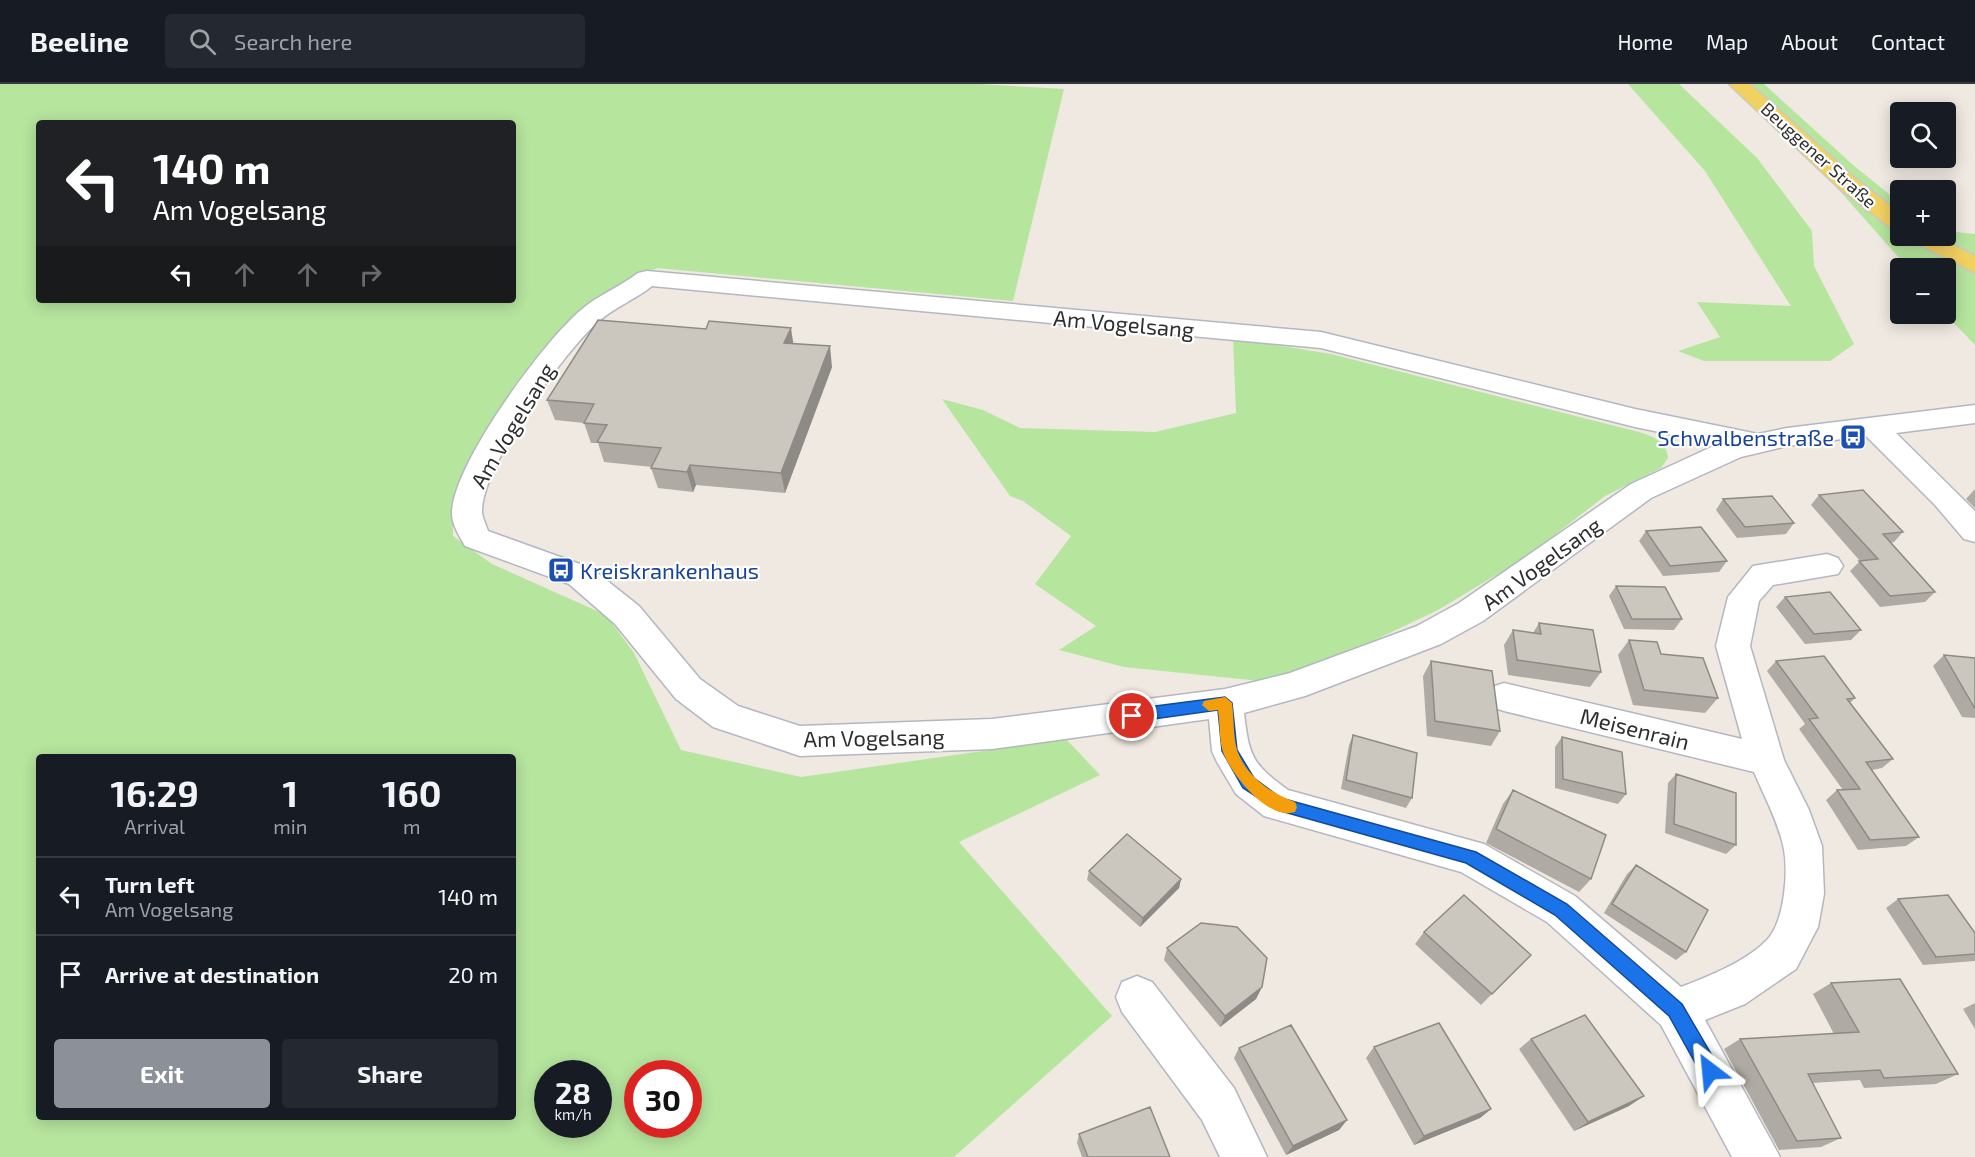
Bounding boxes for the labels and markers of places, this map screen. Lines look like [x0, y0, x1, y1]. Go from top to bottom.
bus stop icon: Schwalbenstraße [1838, 422, 1868, 452]
place label: Schwalbenstraße [1657, 424, 1834, 450]
bus stop icon: Kreiskrankenhaus [546, 555, 576, 585]
place label: Kreiskrankenhaus [580, 557, 759, 583]
pin [1106, 690, 1157, 741]

